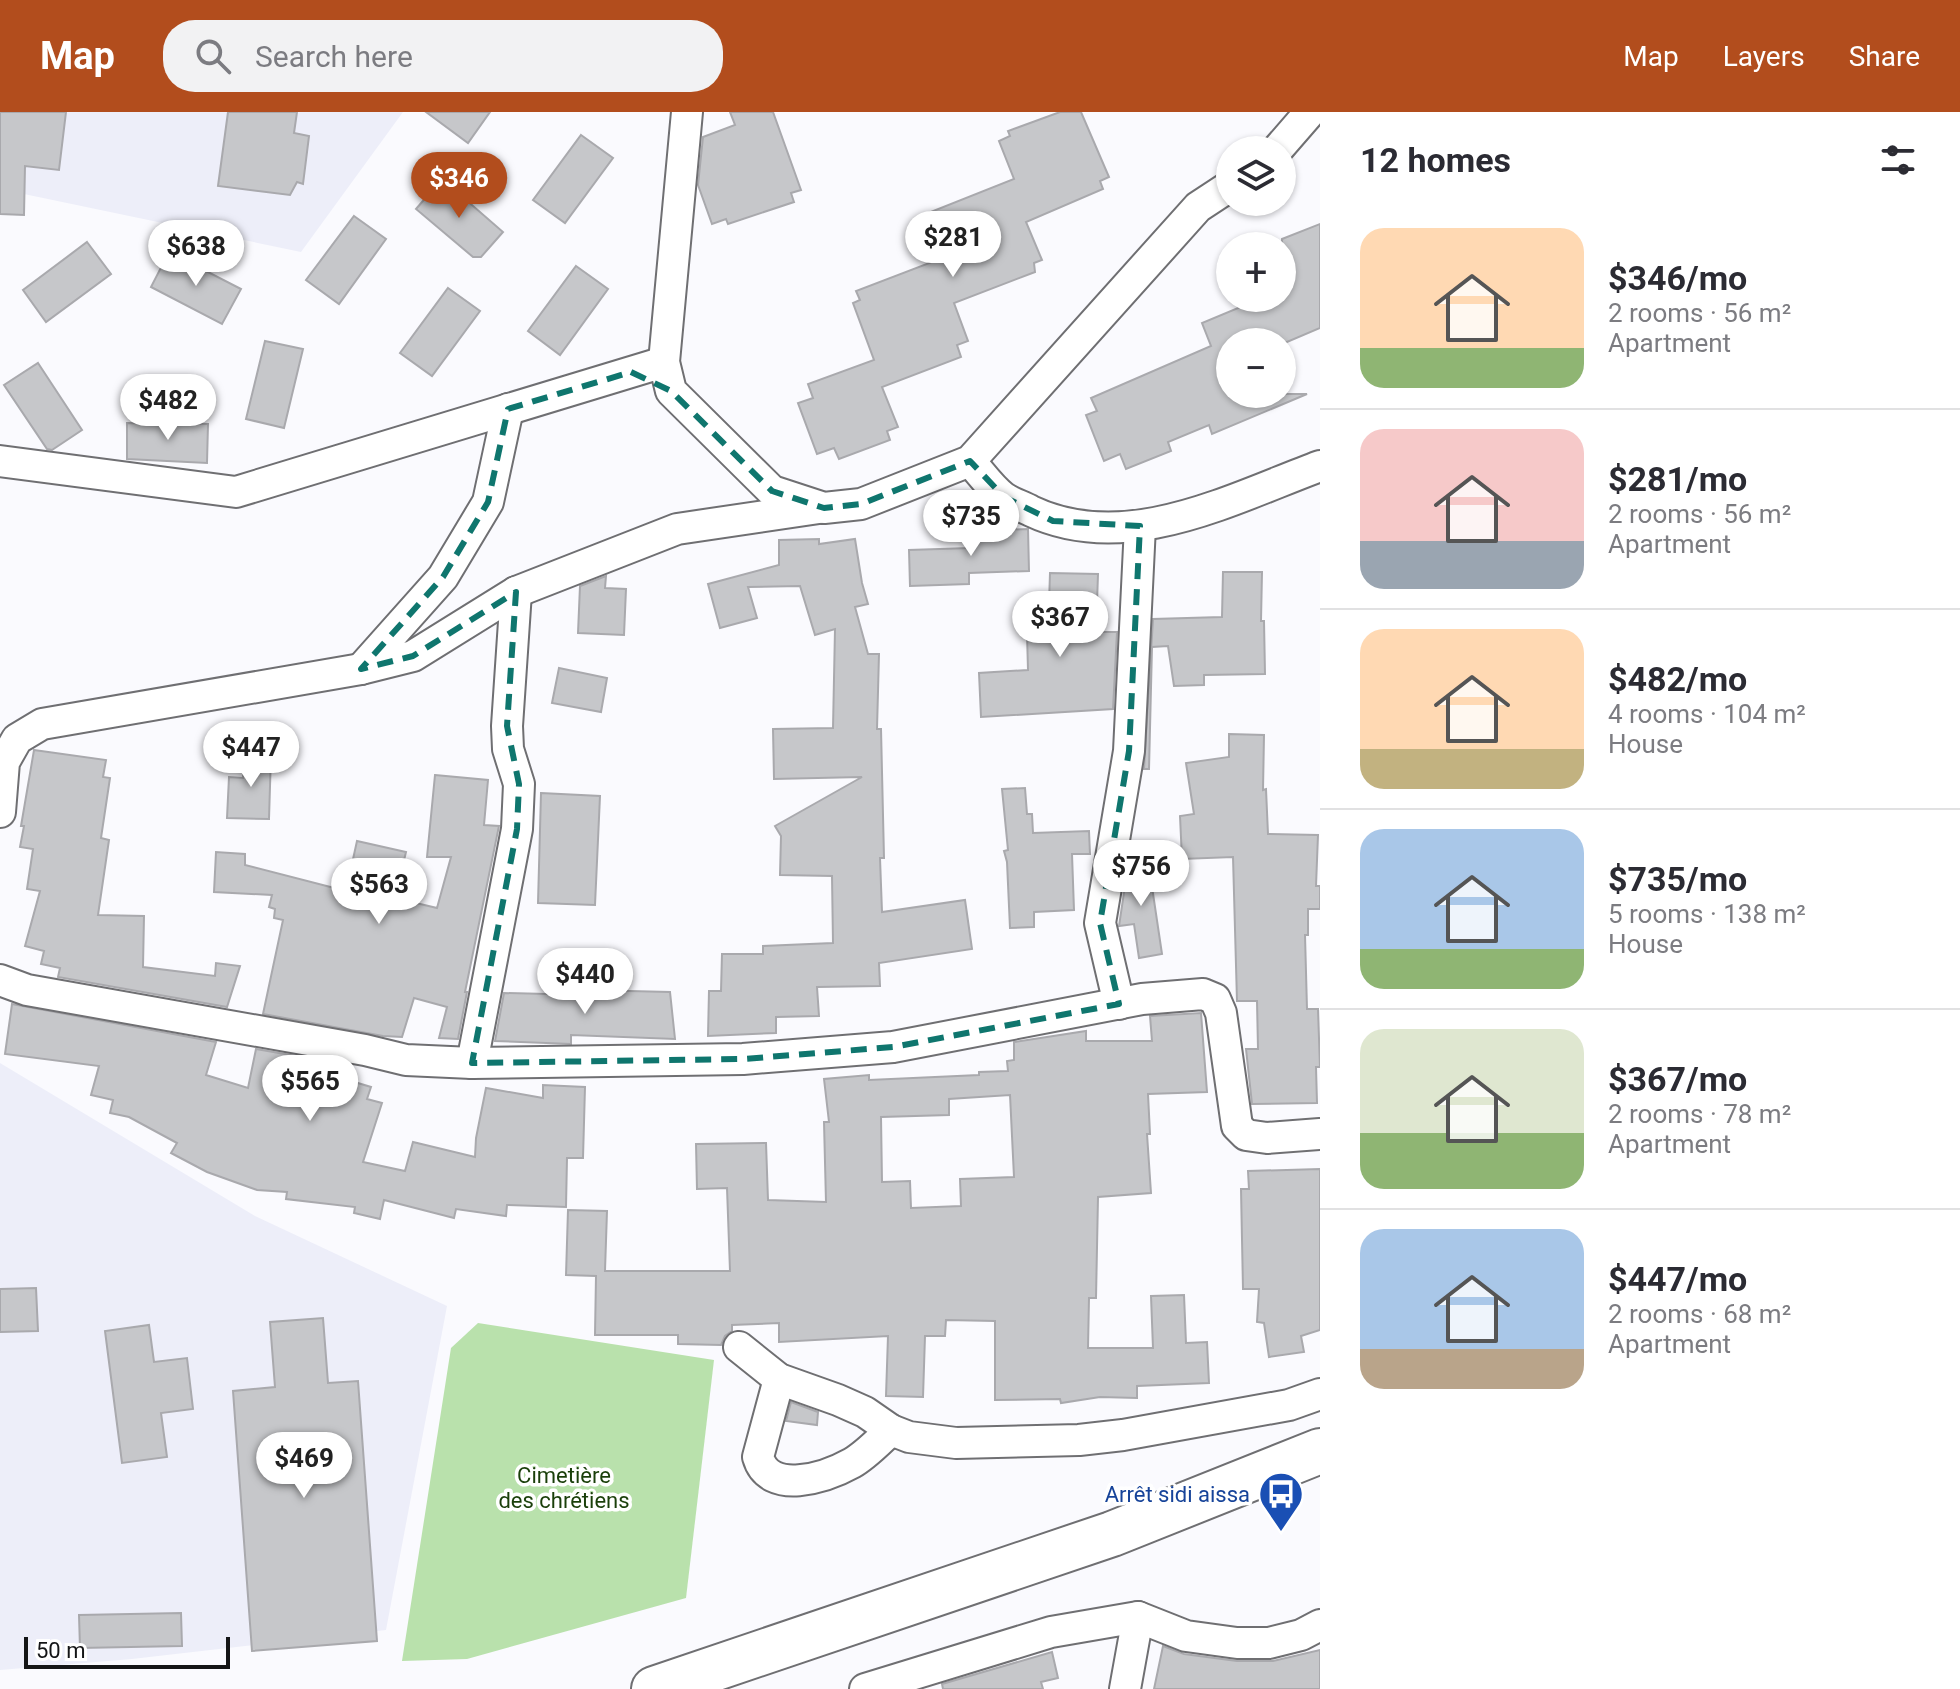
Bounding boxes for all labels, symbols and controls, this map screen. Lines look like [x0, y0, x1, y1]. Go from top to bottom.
search box [163, 20, 723, 92]
text: Map [40, 34, 115, 78]
icon: search [191, 34, 235, 78]
text: Search here [255, 39, 413, 74]
text: Map [1623, 40, 1679, 73]
text: Layers [1723, 40, 1805, 73]
text: Share [1849, 40, 1920, 73]
map controls [1216, 136, 1296, 408]
button: layers [1216, 136, 1296, 216]
icon: filters [1876, 138, 1920, 182]
text: 12 homes [1360, 140, 1511, 180]
pin: $346 [412, 152, 506, 220]
text: $346 [429, 163, 489, 193]
pin: $281 [906, 211, 1000, 279]
pin: $638 [149, 220, 243, 288]
text: $281 [923, 222, 983, 252]
text: $638 [166, 231, 226, 261]
button: + [1216, 232, 1296, 312]
text: $346/mo [1608, 258, 1747, 298]
icon: home [1424, 260, 1520, 356]
text: 2 rooms · 56 m² [1608, 298, 1791, 328]
button: − [1216, 328, 1296, 408]
text: Apartment [1608, 328, 1731, 358]
pin: $482 [121, 374, 215, 442]
text: $482 [138, 385, 198, 415]
text: $281/mo [1608, 459, 1747, 499]
icon: home [1424, 461, 1520, 557]
pin: $735 [924, 490, 1018, 558]
text: 2 rooms · 56 m² [1608, 499, 1791, 529]
text: $735 [941, 501, 1001, 531]
text: Apartment [1608, 529, 1731, 559]
pin: $367 [1013, 591, 1107, 659]
text: $367 [1030, 602, 1090, 632]
text: $482/mo [1608, 659, 1747, 699]
icon: home [1424, 661, 1520, 757]
text: 4 rooms · 104 m² [1608, 699, 1806, 729]
pin: $447 [204, 721, 298, 789]
text: House [1608, 729, 1683, 759]
text: $447 [221, 732, 281, 762]
pin: $756 [1094, 840, 1188, 908]
text: $756 [1111, 851, 1171, 881]
pin: $563 [332, 858, 426, 926]
text: $735/mo [1608, 859, 1747, 899]
icon: home [1424, 861, 1520, 957]
text: $563 [349, 869, 409, 899]
text: 5 rooms · 138 m² [1608, 899, 1806, 929]
text: House [1608, 929, 1683, 959]
pin: $440 [538, 948, 632, 1016]
text: $440 [555, 959, 615, 989]
pin: $565 [263, 1055, 357, 1123]
text: $367/mo [1608, 1059, 1747, 1099]
icon: home [1424, 1061, 1520, 1157]
text: $565 [280, 1066, 340, 1096]
text: 2 rooms · 78 m² [1608, 1099, 1791, 1129]
text: Apartment [1608, 1129, 1731, 1159]
text: $447/mo [1608, 1259, 1747, 1299]
icon: home [1424, 1261, 1520, 1357]
text: 2 rooms · 68 m² [1608, 1299, 1791, 1329]
text: Apartment [1608, 1329, 1731, 1359]
pin: $469 [257, 1432, 351, 1500]
text: $469 [274, 1443, 334, 1473]
park label: Cimetière des chrétiens [498, 1463, 630, 1513]
bus stop icon: Arrêt sidi aissa [1257, 1470, 1305, 1533]
place label: Arrêt sidi aissa [1105, 1482, 1250, 1507]
scale bar [24, 1633, 230, 1669]
text: 50 m [36, 1638, 85, 1663]

